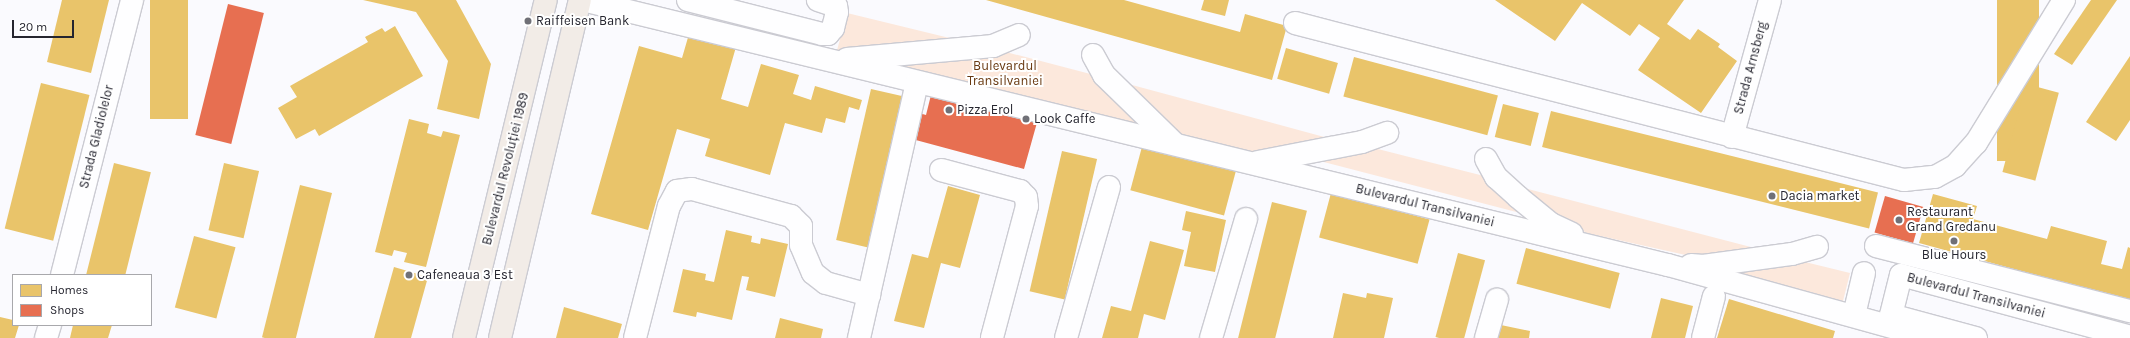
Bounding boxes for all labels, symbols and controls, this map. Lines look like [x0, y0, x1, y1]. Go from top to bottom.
scale bar [14, 12, 76, 38]
place label: Raiffeisen Bank [536, 13, 629, 29]
marker: Raiffeisen Bank [523, 16, 533, 26]
text: 20 m [19, 20, 47, 34]
street label: Strada Arnsberg [1731, 20, 1771, 116]
park label: Bulevardul Transilvaniei [967, 59, 1043, 90]
street label: Strada Gladiolelor [77, 84, 117, 190]
street label: Bulevardul Revoluției 1989 [480, 91, 532, 247]
place label: Pizza Erol [957, 102, 1013, 118]
marker: Pizza Erol [944, 105, 954, 115]
place label: Look Caffe [1034, 111, 1095, 127]
marker: Look Caffe [1021, 114, 1031, 124]
street label: Bulevardul Transilvaniei [1354, 181, 1496, 231]
place label: Dacia market [1780, 188, 1859, 204]
marker: Dacia market [1767, 191, 1777, 201]
place label: Restaurant Grand Gredanu [1907, 205, 1996, 236]
marker: Restaurant Grand Gredanu [1894, 215, 1904, 225]
marker: Blue Hours [1949, 236, 1959, 246]
place label: Blue Hours [1922, 247, 1986, 263]
place label: Cafeneaua 3 Est [417, 267, 513, 283]
marker: Cafeneaua 3 Est [404, 270, 414, 280]
street label: Bulevardul Transilvaniei [1905, 270, 2047, 322]
legend [12, 274, 152, 326]
text: Homes [50, 283, 88, 297]
text: Shops [50, 303, 84, 317]

